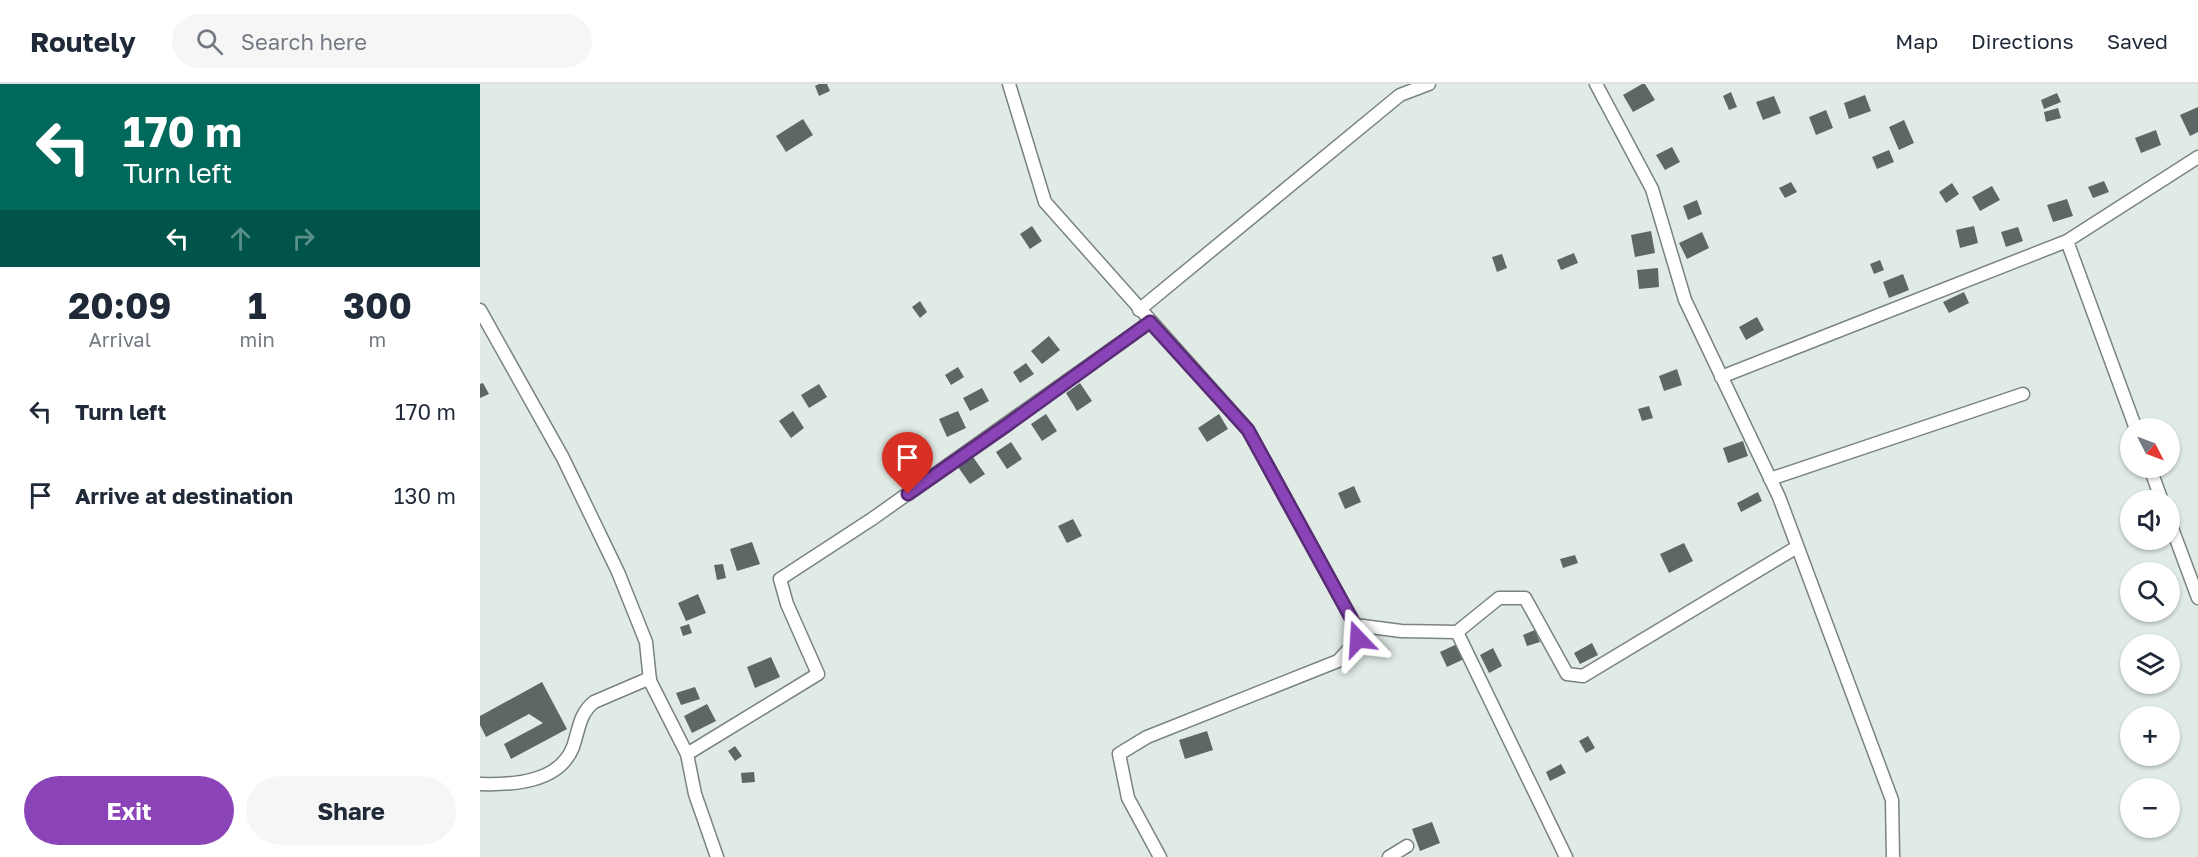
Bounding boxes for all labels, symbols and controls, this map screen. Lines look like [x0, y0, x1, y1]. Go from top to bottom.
search box [172, 14, 592, 68]
text: Routely [30, 25, 136, 58]
icon: search [193, 25, 226, 58]
text: Search here [241, 28, 367, 55]
text: Map [1895, 28, 1938, 54]
text: Directions [1971, 28, 2074, 54]
text: Saved [2107, 28, 2168, 54]
text: 170 m [123, 106, 242, 156]
icon: left [24, 108, 102, 186]
text: Turn left [123, 157, 232, 189]
icon: left [161, 222, 194, 255]
icon: ahead [224, 222, 257, 255]
icon: right [287, 222, 320, 255]
text: 20:09 [68, 284, 171, 327]
text: 1 [248, 284, 266, 327]
text: 300 [343, 284, 412, 327]
text: Arrival [88, 327, 151, 351]
text: min [239, 327, 275, 351]
text: m [369, 327, 386, 351]
icon: left [24, 395, 57, 428]
text: Turn left [75, 398, 166, 425]
text: 170 m [395, 398, 456, 425]
north arrow [2120, 418, 2180, 478]
map controls [2120, 418, 2180, 838]
pin [882, 432, 933, 494]
icon: arrive [891, 441, 924, 474]
icon: arrive [24, 479, 57, 512]
text: Arrive at destination [75, 482, 293, 509]
text: 130 m [394, 482, 456, 509]
button: sound [2120, 490, 2180, 550]
button: search [2120, 562, 2180, 622]
position arrow [1326, 607, 1390, 671]
button: layers [2120, 634, 2180, 694]
button: + [2120, 706, 2180, 766]
button: Exit [24, 776, 234, 845]
button: Share [246, 776, 456, 845]
button: − [2120, 778, 2180, 838]

